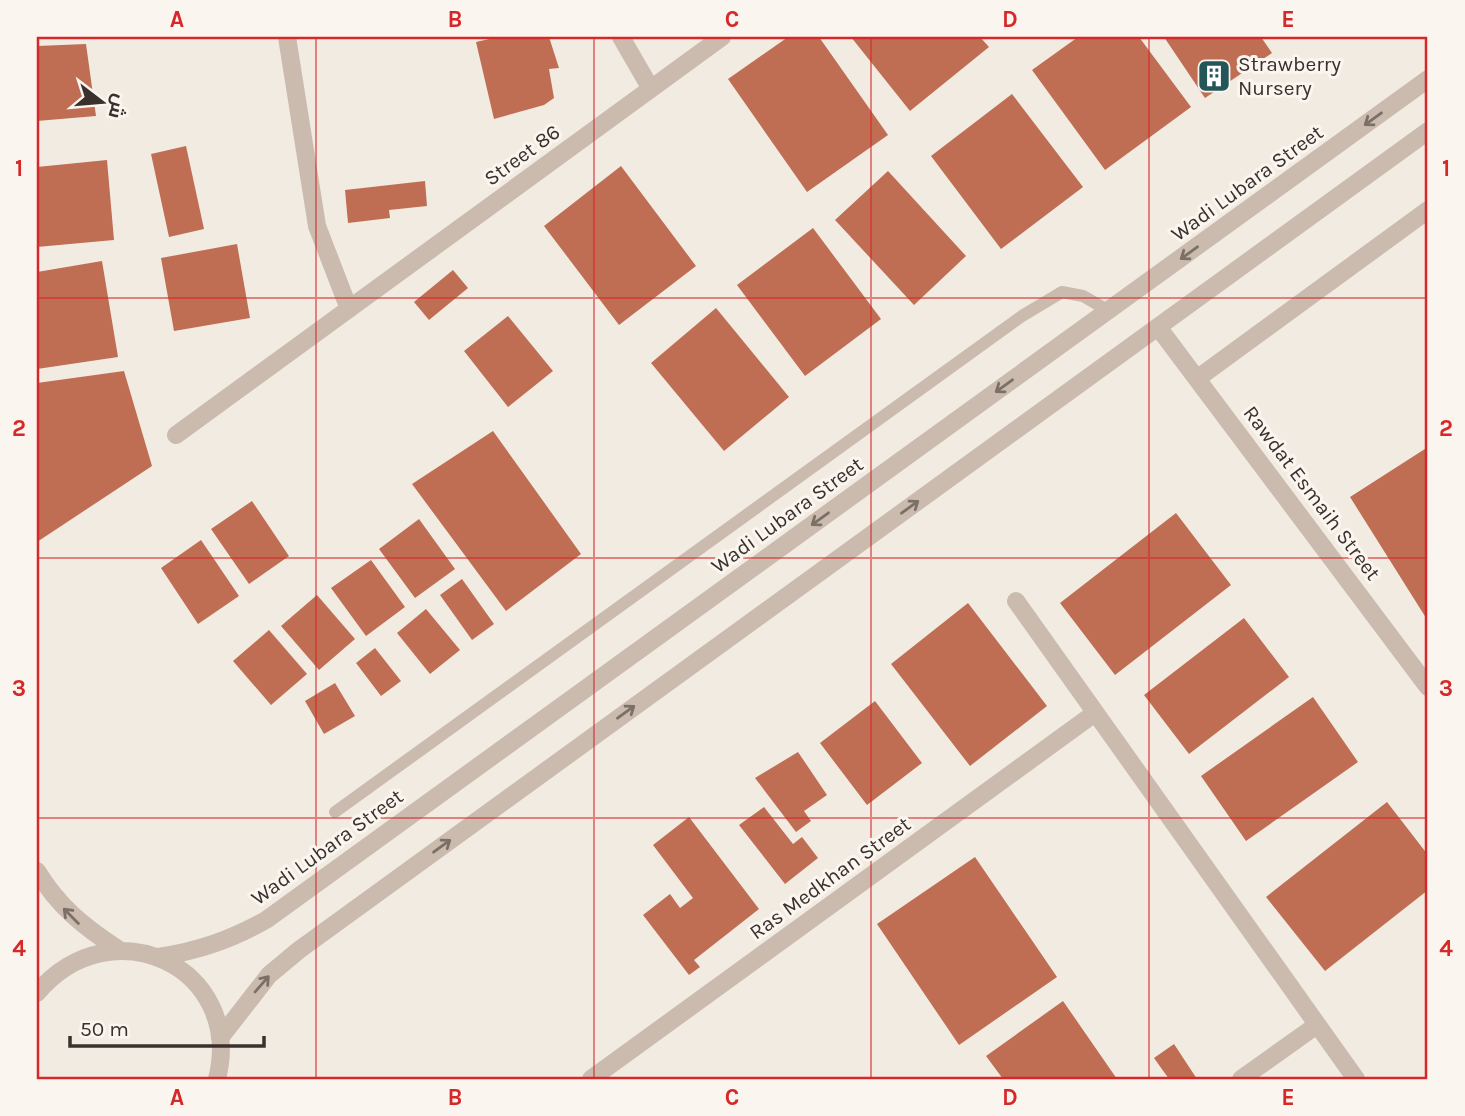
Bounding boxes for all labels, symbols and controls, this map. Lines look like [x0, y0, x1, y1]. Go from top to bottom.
text: A [170, 6, 184, 33]
text: B [448, 6, 462, 33]
text: C [725, 6, 739, 33]
text: D [1002, 6, 1018, 33]
text: E [1281, 6, 1295, 33]
place label: Strawberry Nursery [1238, 52, 1341, 100]
building icon: Strawberry Nursery [1195, 57, 1233, 95]
north arrow [66, 66, 136, 136]
text: ش [103, 92, 131, 121]
one-way arrow [1364, 112, 1383, 126]
street label: Street 86 [480, 120, 564, 190]
street label: Wadi Lubara Street [1166, 120, 1328, 246]
text: 1 [15, 155, 23, 182]
text: 1 [1442, 155, 1450, 182]
one-way arrow [1180, 245, 1199, 260]
one-way arrow [995, 379, 1014, 393]
street label: Rawdat Esmaih Street [1239, 401, 1385, 585]
text: 2 [12, 415, 26, 442]
text: 2 [1439, 415, 1453, 442]
street label: Wadi Lubara Street [706, 452, 868, 578]
one-way arrow [900, 500, 919, 514]
one-way arrow [811, 512, 830, 526]
text: 3 [12, 675, 26, 702]
text: 3 [1439, 675, 1453, 702]
one-way arrow [617, 705, 635, 720]
street label: Wadi Lubara Street [246, 784, 408, 910]
street label: Ras Medkhan Street [745, 812, 915, 944]
one-way arrow [432, 839, 451, 853]
one-way arrow [63, 908, 80, 925]
text: 4 [12, 935, 26, 962]
text: 4 [1439, 935, 1453, 962]
one-way arrow [254, 975, 270, 993]
scale bar [70, 1004, 264, 1048]
text: 50 m [80, 1017, 129, 1041]
text: A [170, 1084, 184, 1111]
text: B [448, 1084, 462, 1111]
text: C [725, 1084, 739, 1111]
text: D [1002, 1084, 1018, 1111]
text: E [1281, 1084, 1295, 1111]

